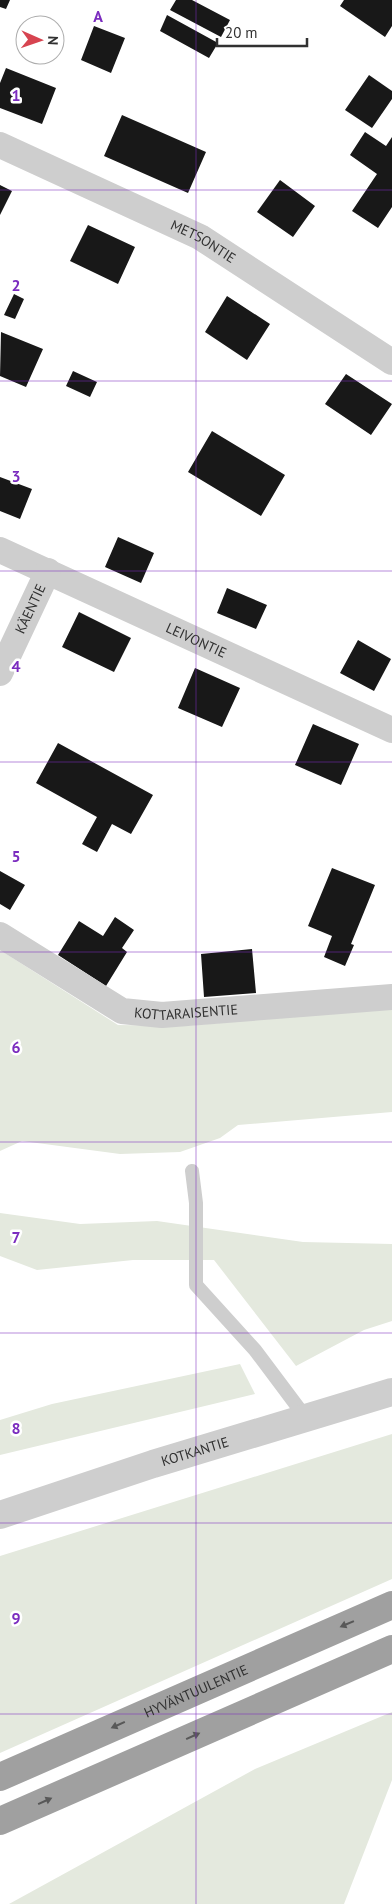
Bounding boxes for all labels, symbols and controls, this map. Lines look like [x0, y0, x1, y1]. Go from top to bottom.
text: A [93, 6, 103, 26]
north arrow [15, 15, 65, 65]
scale bar [217, 15, 307, 47]
text: 20 m [225, 23, 258, 42]
text: N [44, 36, 62, 45]
text: 1 [11, 85, 21, 105]
street label: METSONTIE [168, 216, 239, 267]
text: 2 [11, 275, 21, 295]
text: 3 [11, 466, 21, 486]
street label: KÄENTIE [11, 581, 50, 636]
street label: LEIVONTIE [163, 618, 230, 662]
text: 4 [11, 656, 21, 676]
text: 5 [11, 846, 21, 866]
street label: KOTTARAISENTIE [133, 1000, 238, 1024]
text: 6 [11, 1037, 21, 1057]
text: 7 [11, 1227, 21, 1247]
text: 8 [11, 1418, 21, 1438]
street label: KOTKANTIE [159, 1433, 231, 1470]
text: 9 [11, 1608, 21, 1628]
one-way arrow [340, 1621, 354, 1629]
street label: HYVÄNTUULENTIE [141, 1660, 251, 1722]
one-way arrow [111, 1721, 125, 1729]
one-way arrow [186, 1731, 200, 1739]
one-way arrow [38, 1797, 52, 1805]

